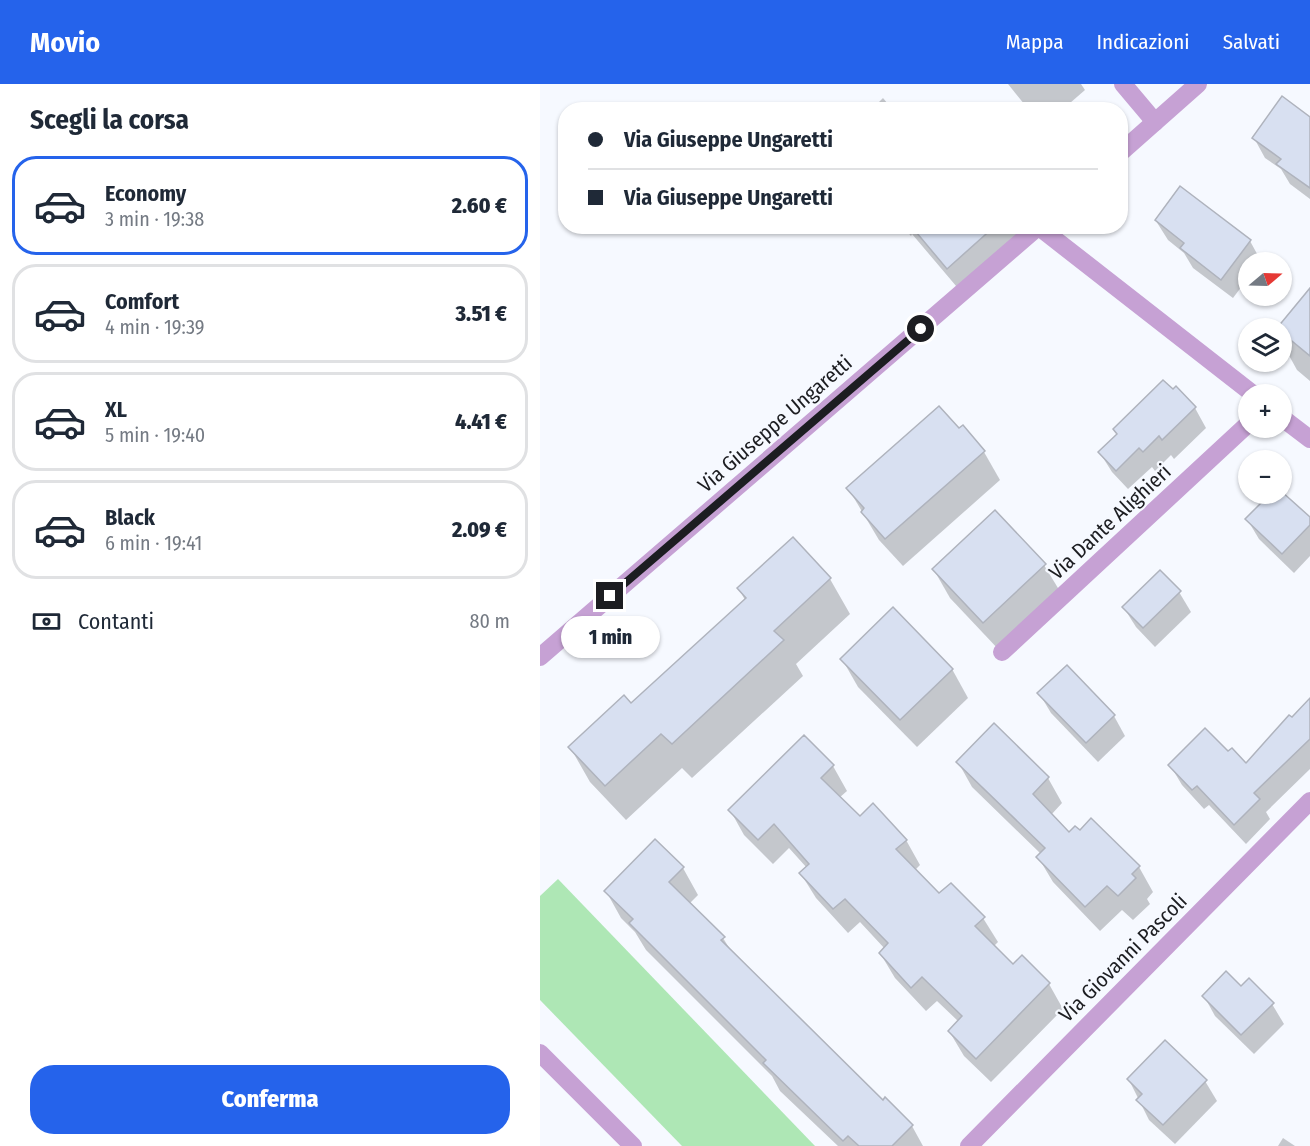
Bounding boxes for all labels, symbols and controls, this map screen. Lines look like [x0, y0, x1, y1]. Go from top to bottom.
text: Movio [30, 26, 100, 59]
text: Mappa [1006, 29, 1063, 55]
text: Indicazioni [1096, 29, 1190, 55]
text: Salvati [1223, 29, 1280, 55]
text: Scegli la corsa [30, 104, 189, 136]
text: Via Giuseppe Ungaretti [624, 126, 833, 153]
icon: car [33, 179, 87, 233]
text: Economy [105, 180, 186, 207]
text: Via Giuseppe Ungaretti [624, 184, 833, 211]
text: 2.60 € [452, 192, 507, 219]
text: 3 min · 19:38 [105, 207, 204, 231]
north arrow [1238, 252, 1292, 306]
map controls [1238, 252, 1292, 504]
icon: car [33, 287, 87, 341]
text: Comfort [105, 288, 179, 315]
text: 3.51 € [456, 300, 507, 327]
text: 4 min · 19:39 [105, 315, 204, 339]
route start [907, 315, 934, 342]
button: layers [1238, 318, 1292, 372]
street label: Via Giuseppe Ungaretti [693, 350, 857, 498]
button: + [1238, 384, 1292, 438]
icon: car [33, 395, 87, 449]
text: XL [105, 396, 127, 423]
text: 4.41 € [455, 408, 507, 435]
text: 5 min · 19:40 [105, 423, 205, 447]
button: − [1238, 450, 1292, 504]
street label: Via Dante Alighieri [1044, 459, 1176, 585]
icon: car [33, 503, 87, 557]
text: Black [105, 504, 155, 531]
text: 2.09 € [452, 516, 507, 543]
text: 6 min · 19:41 [105, 531, 202, 555]
route end [596, 582, 623, 609]
icon: cash [30, 605, 63, 638]
text: Contanti [78, 608, 154, 635]
text: 80 m [470, 609, 510, 633]
callout: 1 min [560, 617, 659, 659]
text: 1 min [589, 625, 632, 649]
street label: Via Giovanni Pascoli [1053, 888, 1193, 1028]
button: Conferma [30, 1065, 510, 1134]

